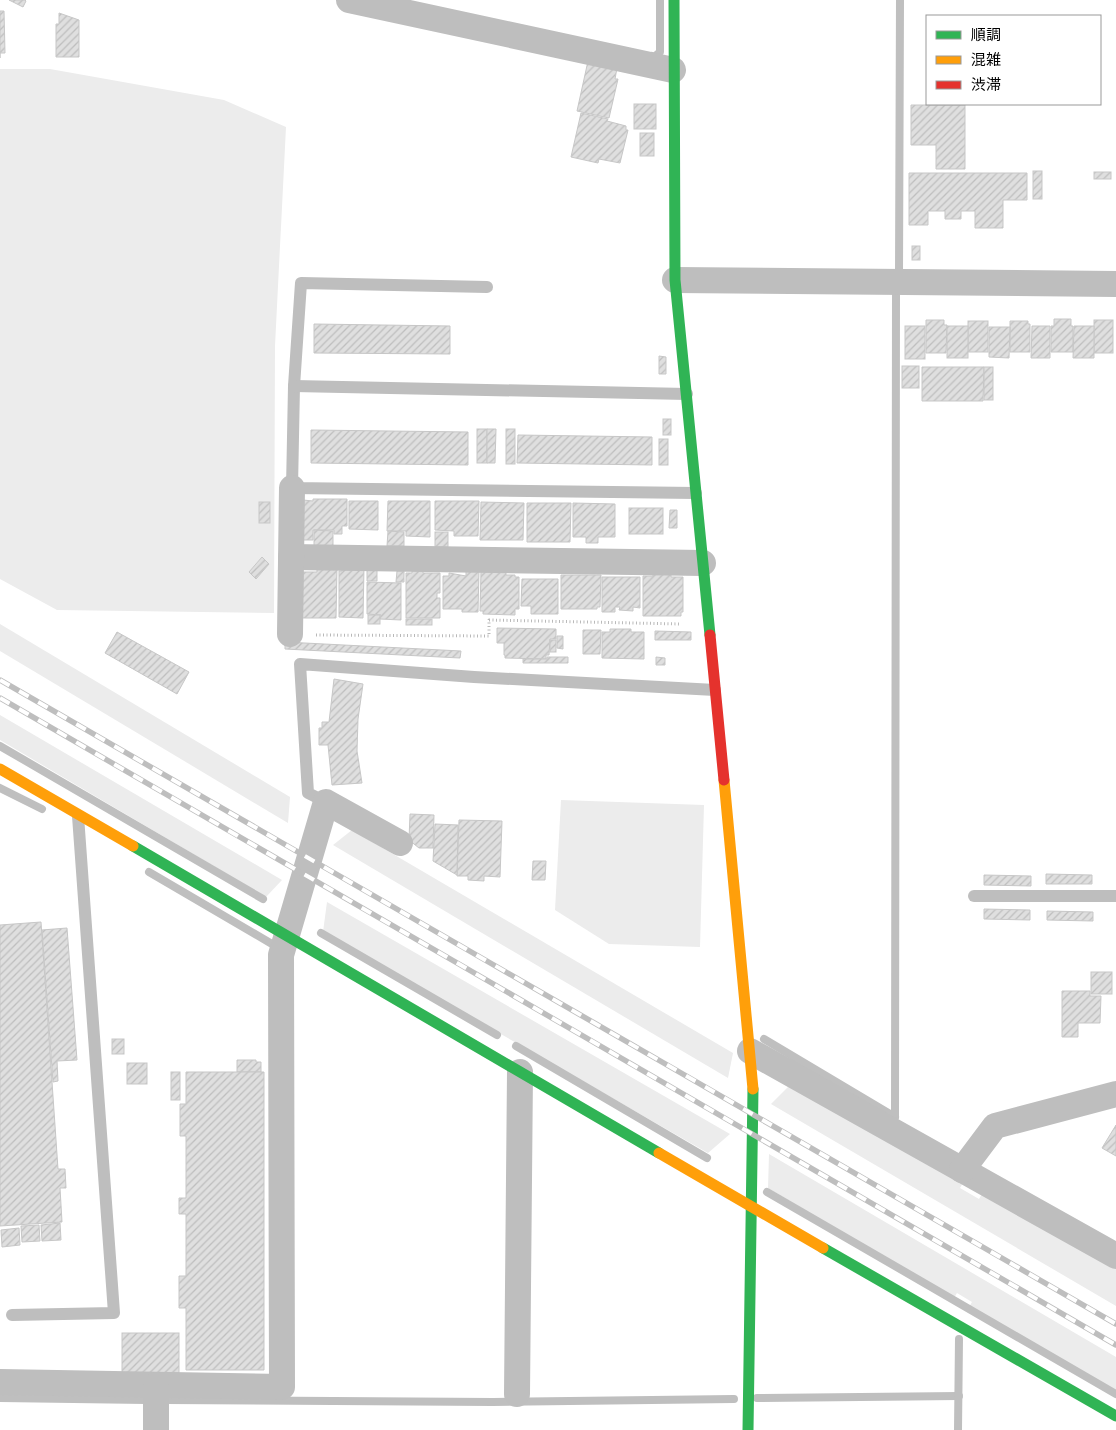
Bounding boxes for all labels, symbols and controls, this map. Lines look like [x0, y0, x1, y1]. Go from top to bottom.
legend [926, 15, 1101, 105]
text: 順調 [971, 25, 1001, 44]
text: 混雑 [971, 50, 1001, 69]
text: 渋滞 [971, 75, 1001, 94]

